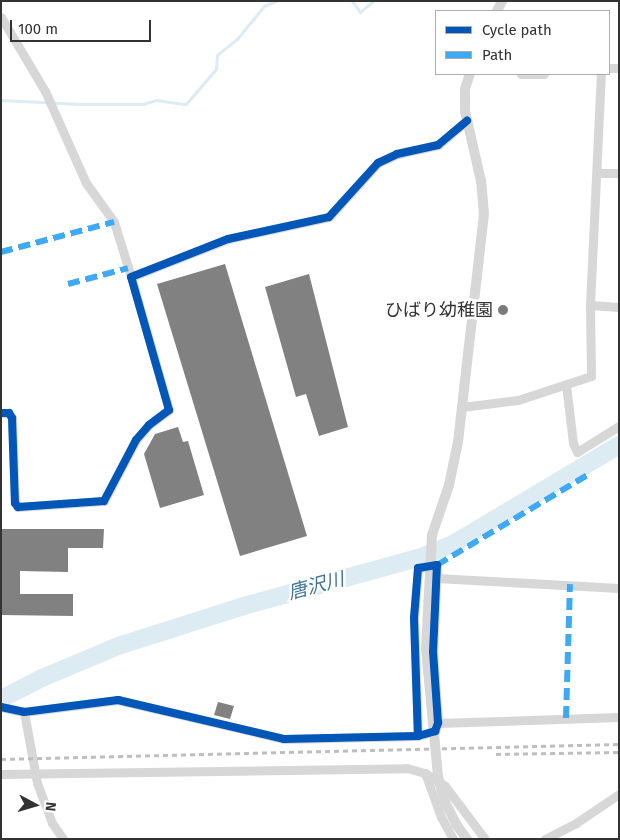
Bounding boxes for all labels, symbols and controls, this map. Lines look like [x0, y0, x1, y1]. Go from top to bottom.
scale bar [12, 10, 154, 42]
legend [435, 10, 610, 75]
text: 100 m [18, 20, 58, 38]
text: Cycle path [482, 21, 552, 39]
text: Path [482, 46, 512, 64]
place label: ひばり幼稚園 [385, 299, 493, 321]
marker: ひばり幼稚園 [497, 304, 509, 316]
water label: 唐沢川 [286, 568, 346, 604]
north arrow [10, 780, 60, 830]
text: N [41, 801, 59, 812]

